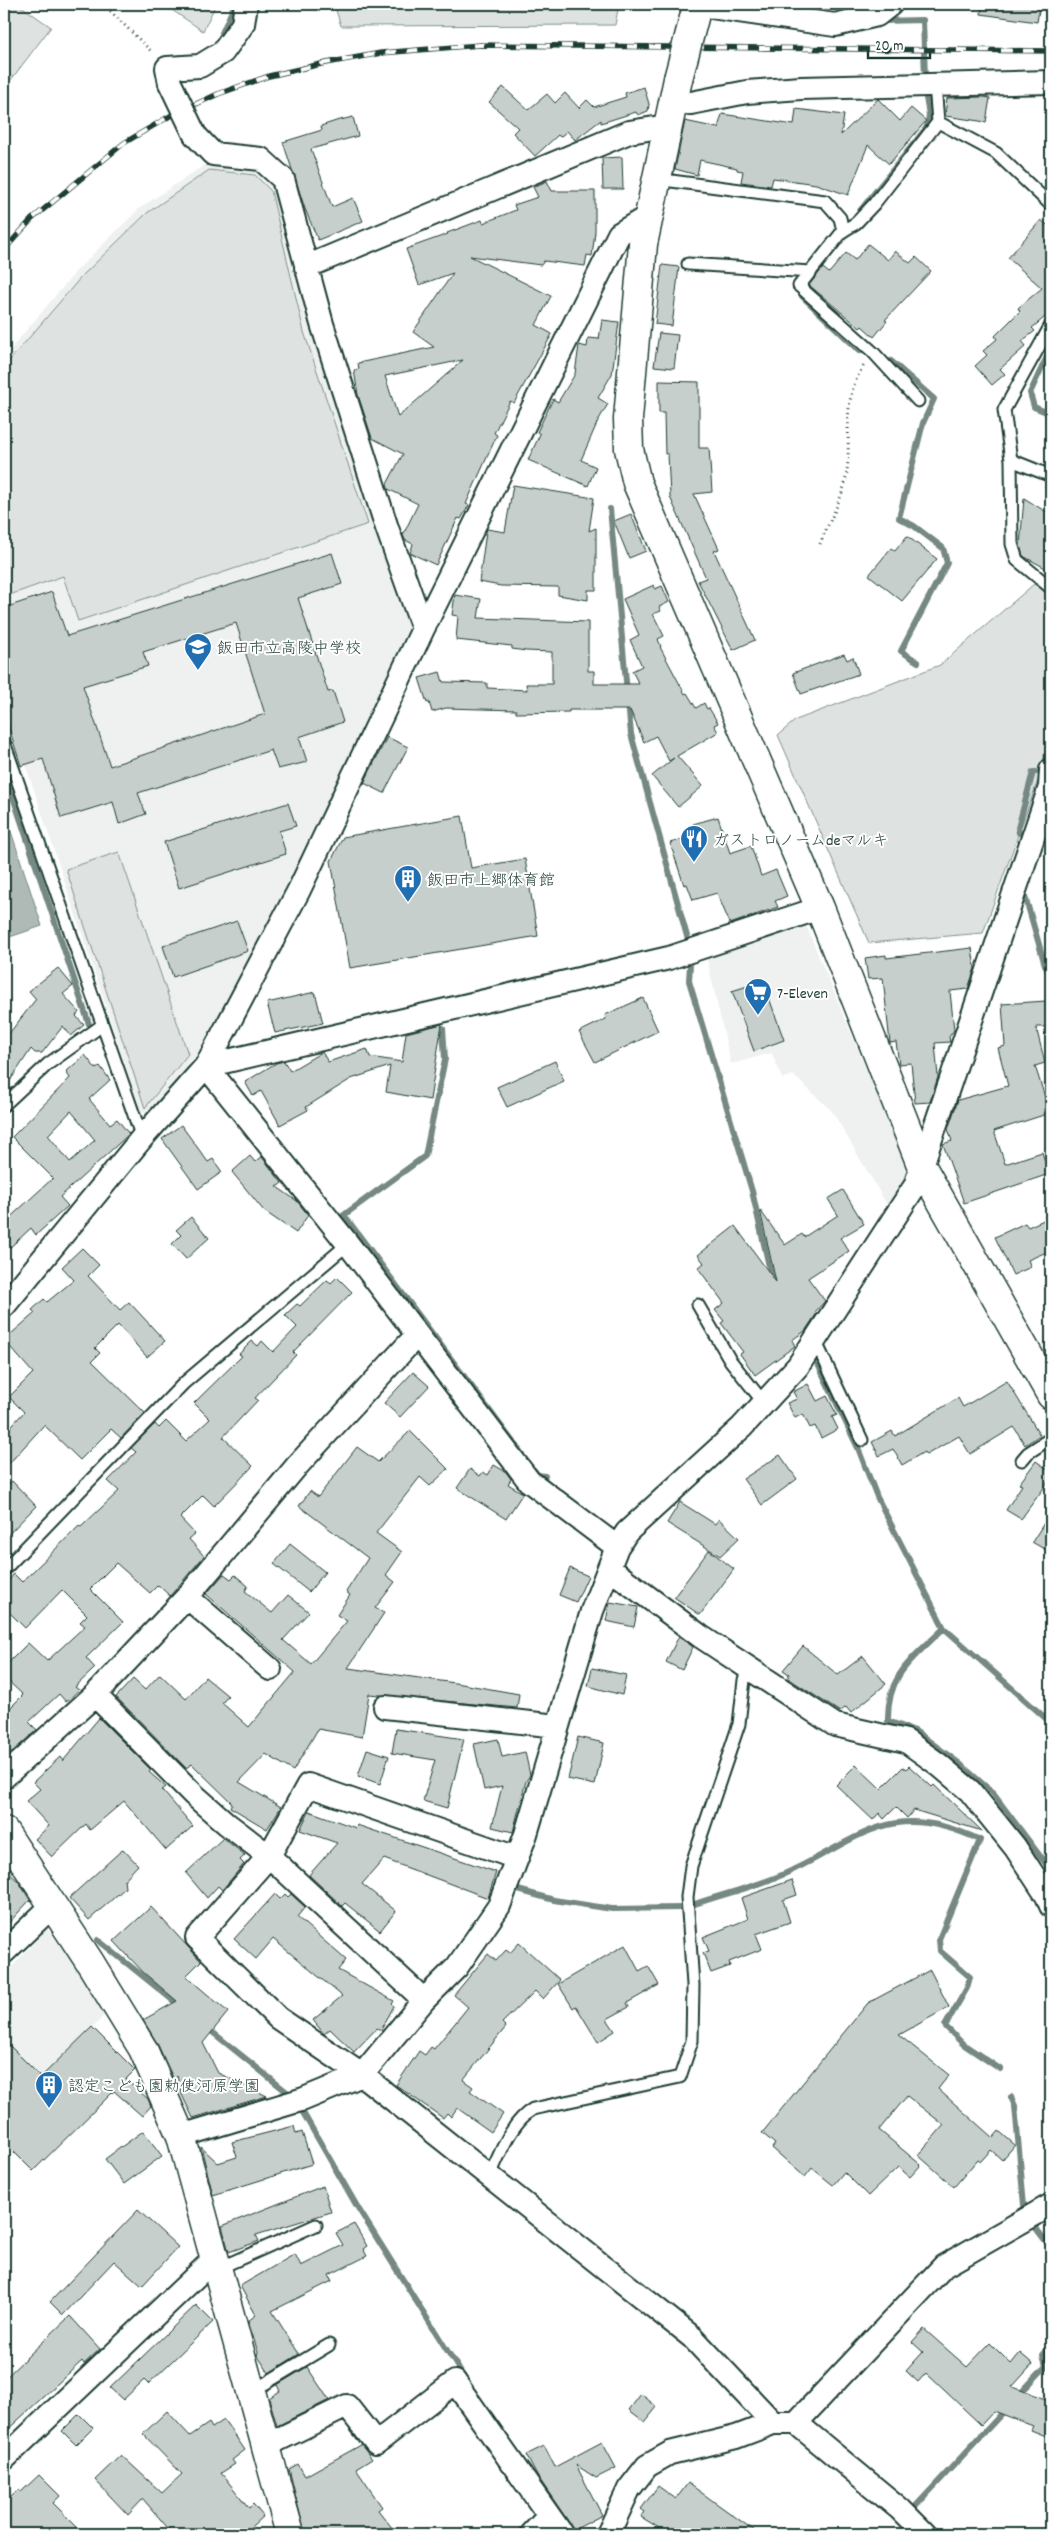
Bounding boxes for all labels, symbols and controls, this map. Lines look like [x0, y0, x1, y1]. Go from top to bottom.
scale bar [868, 28, 930, 60]
text: 20 m [875, 36, 903, 58]
school or university icon: 飯田市立高陵中学校 [183, 632, 213, 671]
place label: 飯田市立高陵中学校 [217, 638, 361, 661]
restaurant icon: ガストロノームdeマルキ [679, 824, 709, 863]
place label: ガストロノームdeマルキ [713, 830, 888, 853]
building icon: 飯田市上郷体育館 [393, 864, 423, 903]
place label: 飯田市上郷体育館 [427, 870, 555, 893]
supermarket icon: 7-Eleven [743, 977, 773, 1016]
place label: 7-Eleven [777, 983, 828, 1006]
building icon: 認定こども園勅使河原学園 [34, 2070, 64, 2109]
place label: 認定こども園勅使河原学園 [68, 2076, 260, 2099]

